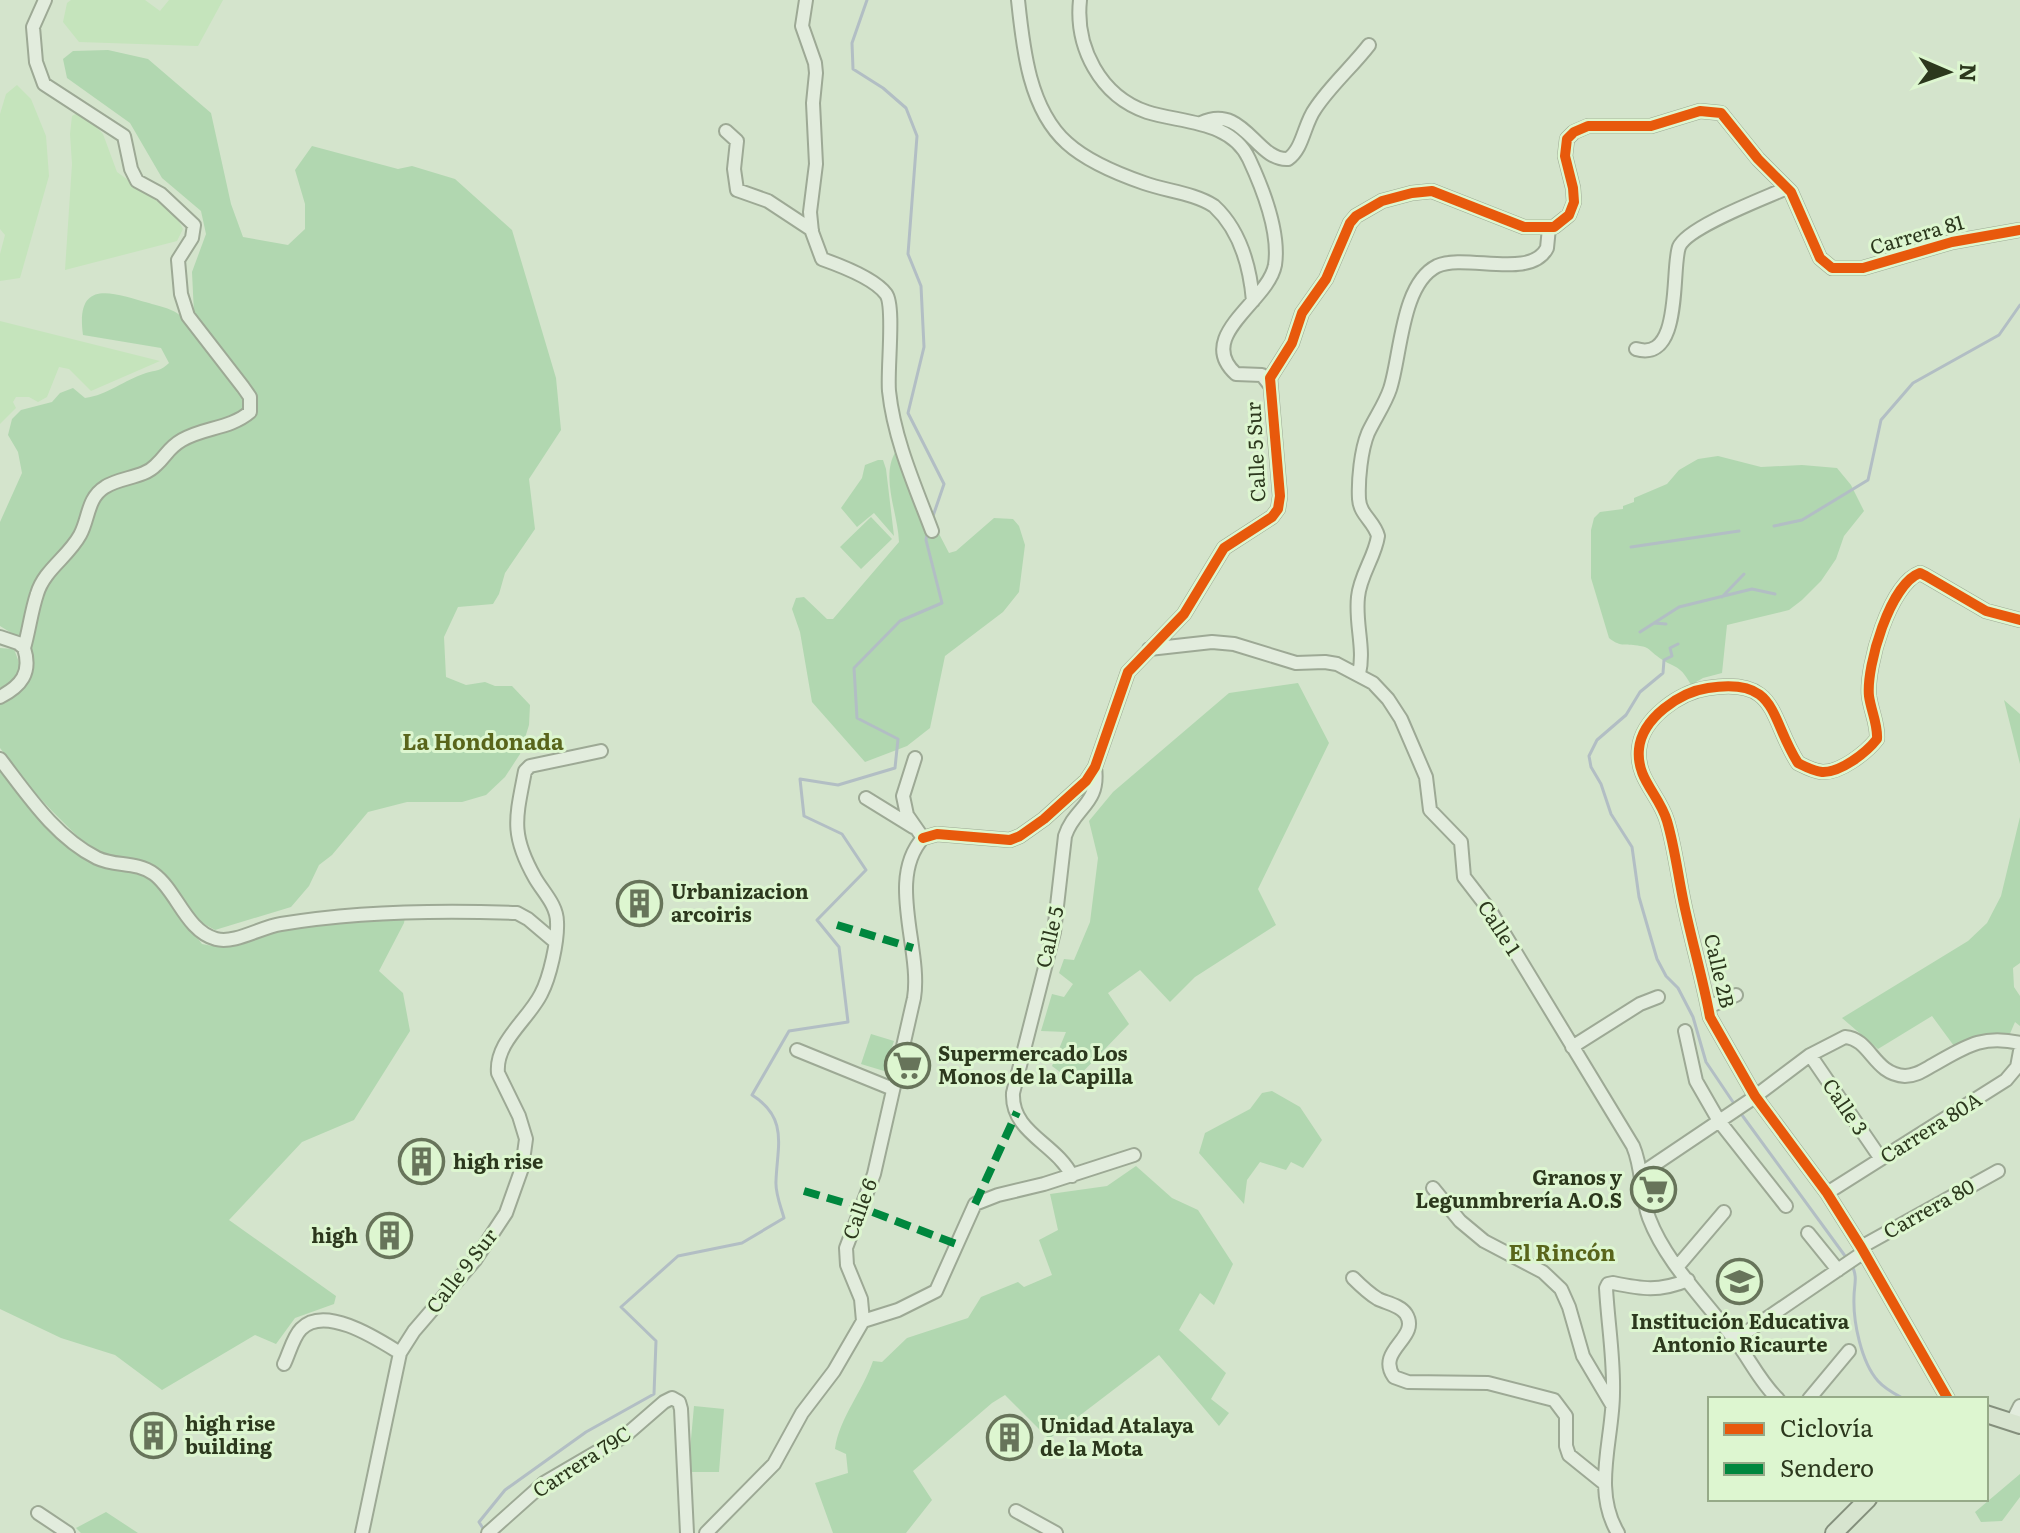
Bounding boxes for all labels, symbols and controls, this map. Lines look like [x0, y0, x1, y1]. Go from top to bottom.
north arrow [1908, 32, 1988, 112]
text: N [1953, 63, 1986, 83]
street label: Carrera 81 [1866, 205, 1967, 261]
street label: Calle 5 Sur [1236, 401, 1272, 503]
district label: La Hondonada [402, 724, 564, 757]
place label: Urbanizacion arcoiris [671, 875, 809, 928]
building icon: Urbanizacion arcoiris [616, 879, 664, 927]
street label: Calle 1 [1472, 893, 1530, 960]
street label: Calle 5 [1026, 903, 1070, 970]
street label: Calle 2B [1698, 930, 1744, 1011]
place label: Supermercado Los Monos de la Capilla [938, 1037, 1133, 1090]
supermarket icon: Supermercado Los Monos de la Capilla [883, 1042, 931, 1090]
street label: Calle 3 [1817, 1071, 1877, 1140]
street label: Carrera 80A [1873, 1083, 1987, 1169]
building icon: high rise [398, 1138, 446, 1186]
place label: high rise [453, 1145, 543, 1175]
place label: Granos y Legunmbrería A.O.S [1415, 1161, 1623, 1214]
supermarket icon: Granos y Legunmbrería A.O.S [1629, 1165, 1677, 1213]
street label: Carrera 80 [1877, 1170, 1979, 1245]
street label: Calle 6 [833, 1173, 883, 1243]
building icon: high [365, 1212, 413, 1260]
place label: high [311, 1219, 358, 1249]
street label: Calle 9 Sur [418, 1221, 504, 1319]
district label: El Rincón [1508, 1235, 1616, 1268]
school or university icon: Institución Educativa Antonio Ricaurte [1716, 1258, 1764, 1306]
place label: Institución Educativa Antonio Ricaurte [1631, 1305, 1850, 1358]
legend [1708, 1397, 1988, 1501]
place label: high rise building [185, 1407, 275, 1460]
place label: Unidad Atalaya de la Mota [1040, 1409, 1194, 1462]
text: Ciclovía [1780, 1409, 1873, 1444]
building icon: high rise building [130, 1412, 178, 1460]
building icon: Unidad Atalaya de la Mota [985, 1414, 1033, 1462]
street label: Carrera 79C [526, 1417, 636, 1503]
text: Sendero [1780, 1449, 1874, 1484]

